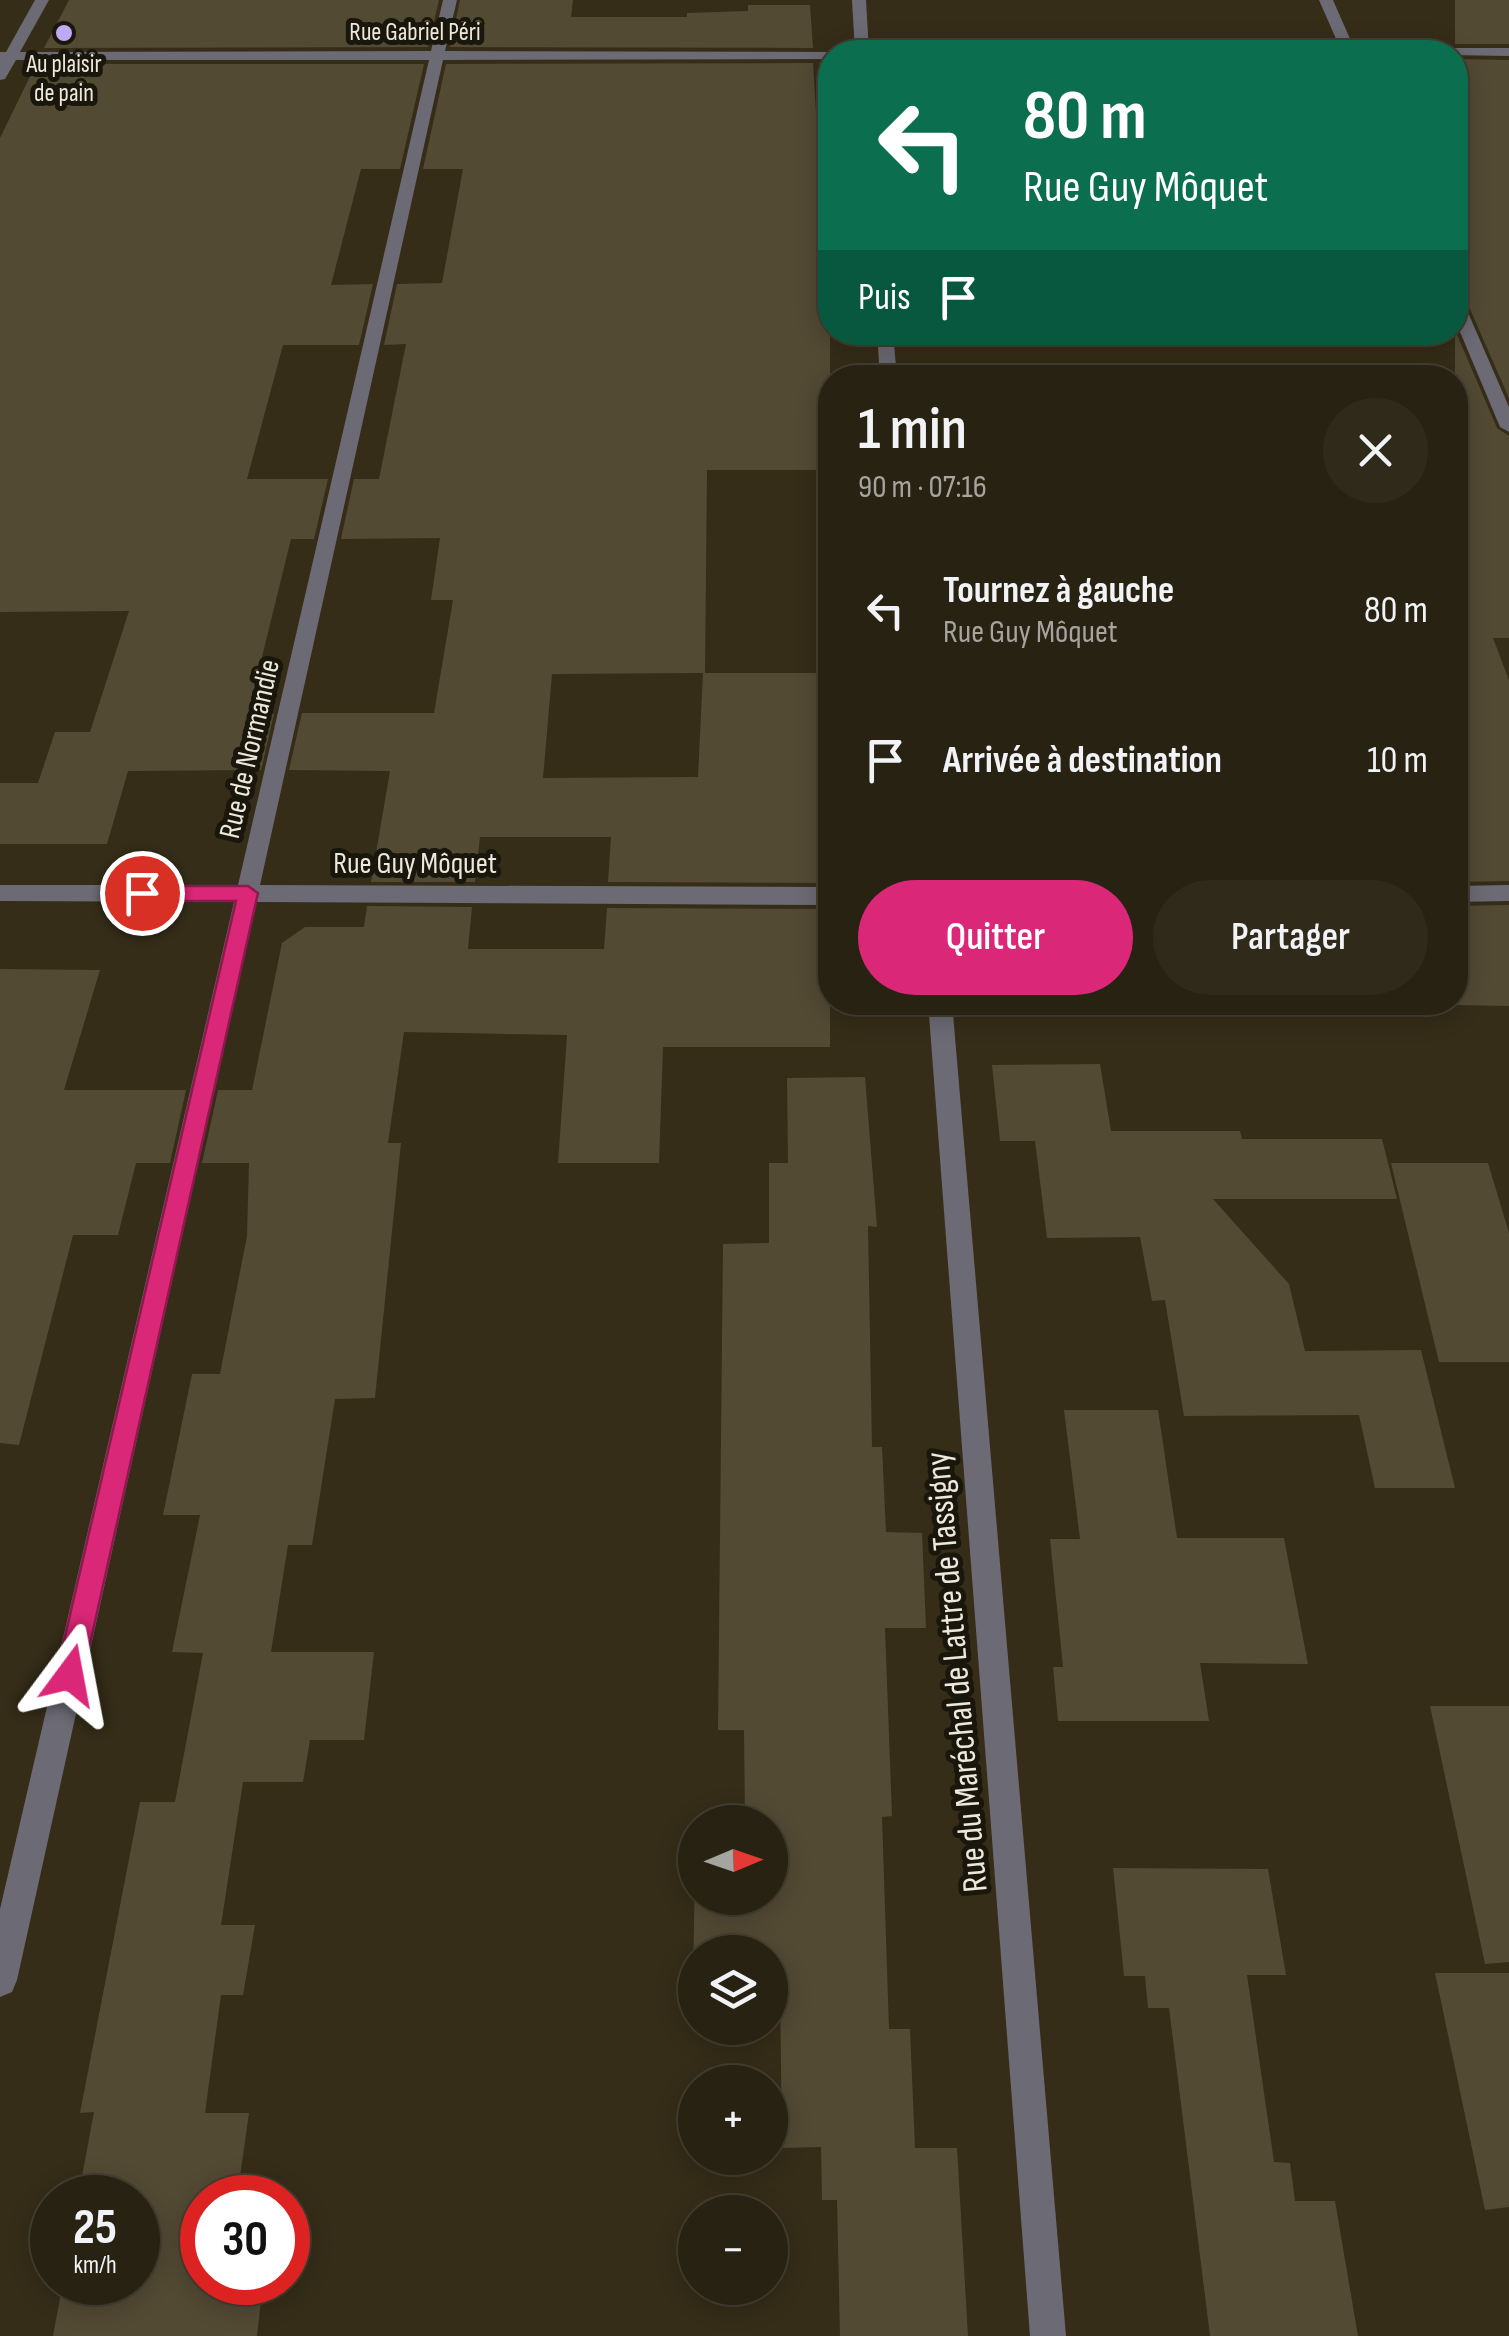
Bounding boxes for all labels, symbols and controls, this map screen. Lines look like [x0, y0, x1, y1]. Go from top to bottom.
street label: Rue Gabriel Péri [349, 17, 481, 48]
marker: Au plaisir de pain [53, 22, 75, 44]
place label: Au plaisir de pain [25, 49, 102, 109]
text: 80 m [1023, 75, 1147, 159]
icon: left [858, 80, 988, 210]
text: Rue Guy Môquet [1023, 160, 1268, 215]
icon: arrive [931, 270, 986, 325]
text: Puis [858, 275, 911, 320]
text: 1 min [858, 394, 967, 466]
button: close [1323, 398, 1428, 503]
text: 90 m · 07:16 [858, 468, 987, 507]
text: Tournez à gauche [943, 568, 1174, 613]
icon: left [858, 583, 913, 638]
text: 80 m [1364, 588, 1428, 633]
text: Rue Guy Môquet [943, 613, 1117, 652]
street label: Rue de Normandie [212, 656, 288, 842]
icon: arrive [858, 733, 913, 788]
text: Arrivée à destination [943, 738, 1222, 783]
text: 10 m [1367, 738, 1428, 783]
street label: Rue Guy Môquet [333, 846, 497, 882]
pin [100, 851, 185, 936]
icon: arrive [115, 866, 170, 921]
button: Quitter [858, 880, 1133, 995]
button: Partager [1153, 880, 1428, 995]
street label: Rue du Maréchal de Lattre de Tassigny [916, 1450, 998, 1894]
position arrow [18, 1623, 122, 1727]
north arrow [678, 1805, 788, 1915]
map controls [678, 1805, 788, 2305]
button: layers [678, 1935, 788, 2045]
button: + [678, 2065, 788, 2175]
speed limit sign: 30 [180, 2175, 310, 2305]
button: − [678, 2195, 788, 2305]
text: 25 [73, 2198, 117, 2258]
text: km/h [73, 2250, 117, 2281]

